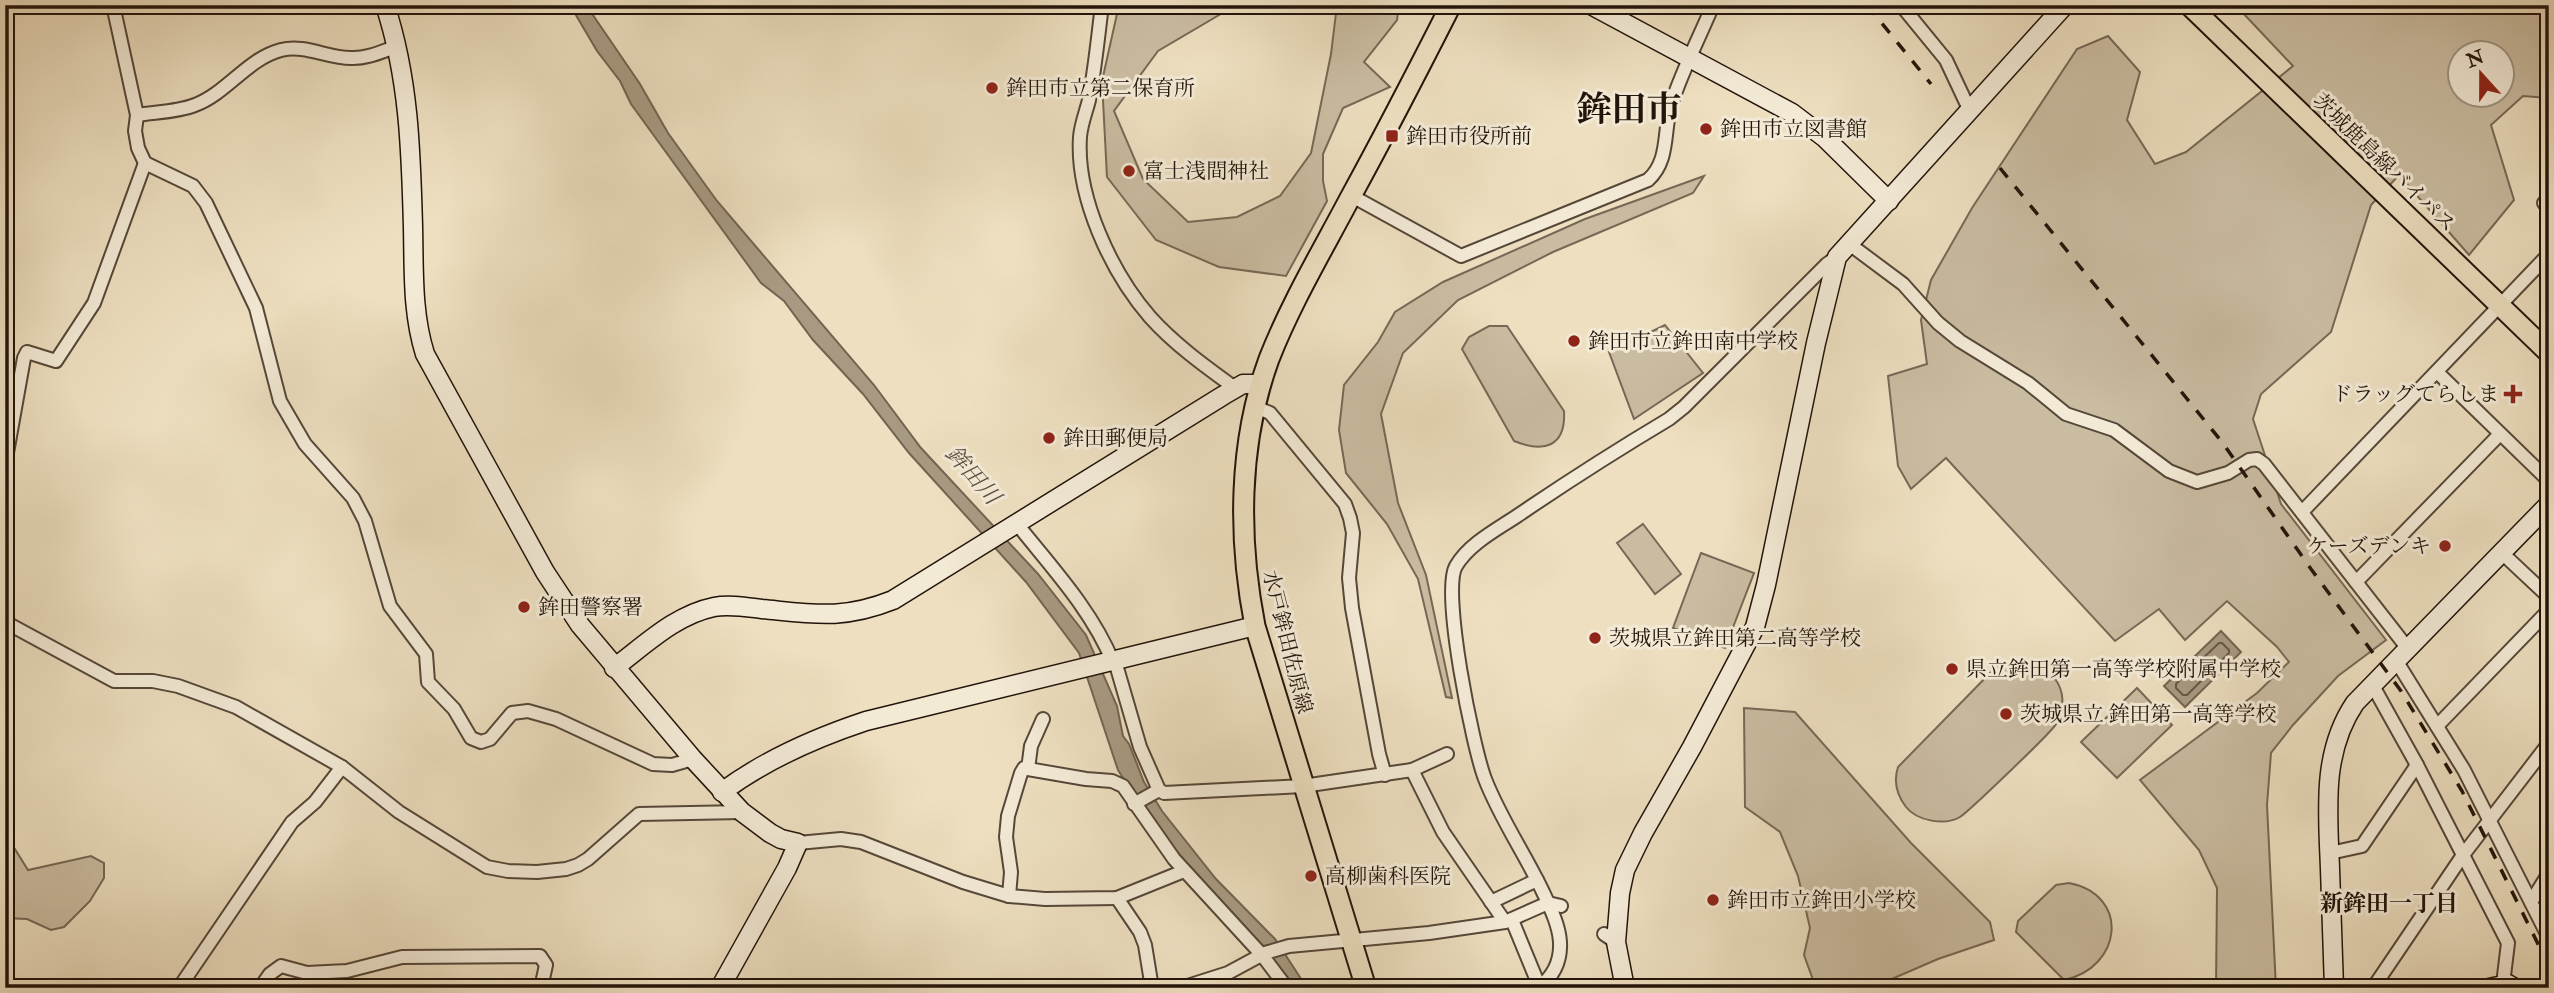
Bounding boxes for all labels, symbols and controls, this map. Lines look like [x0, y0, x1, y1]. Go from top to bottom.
north arrow [2446, 38, 2516, 108]
text: N [2462, 44, 2488, 74]
place label: 鉾田市立第二保育所 [1006, 75, 1195, 102]
marker: 鉾田市立第二保育所 [984, 80, 1000, 96]
district label: 鉾田市 [1576, 88, 1682, 132]
street label: 茨城鹿島線バイパス [2307, 88, 2461, 238]
place label: 鉾田市立図書館 [1720, 116, 1867, 143]
marker: 鉾田市立図書館 [1698, 121, 1714, 137]
place label: 鉾田市役所前 [1406, 123, 1532, 150]
marker: 鉾田市役所前 [1384, 128, 1400, 144]
place label: 富士浅間神社 [1143, 158, 1269, 185]
marker: 富士浅間神社 [1121, 163, 1137, 179]
place label: 鉾田市立鉾田南中学校 [1588, 328, 1798, 355]
marker: 鉾田市立鉾田南中学校 [1566, 333, 1582, 349]
place label: ドラッグてらしま [2331, 381, 2499, 408]
marker: ドラッグてらしま [2505, 386, 2521, 402]
place label: 鉾田郵便局 [1063, 425, 1168, 452]
marker: 鉾田郵便局 [1041, 430, 1057, 446]
water label: 鉾田川 [939, 439, 1009, 513]
place label: ケーズデンキ [2307, 533, 2431, 560]
marker: ケーズデンキ [2437, 538, 2453, 554]
street label: 水戸鉾田佐原線 [1256, 567, 1318, 717]
place label: 鉾田警察署 [538, 594, 643, 621]
marker: 鉾田警察署 [516, 599, 532, 615]
place label: 茨城県立鉾田第二高等学校 [1609, 625, 1861, 652]
marker: 茨城県立鉾田第二高等学校 [1587, 630, 1603, 646]
place label: 県立鉾田第一高等学校附属中学校 [1966, 656, 2281, 683]
marker: 県立鉾田第一高等学校附属中学校 [1944, 661, 1960, 677]
place label: 茨城県立 鉾田第一高等学校 [2020, 701, 2276, 728]
marker: 茨城県立 鉾田第一高等学校 [1998, 706, 2014, 722]
place label: 高柳歯科医院 [1325, 863, 1451, 890]
marker: 高柳歯科医院 [1303, 868, 1319, 884]
place label: 鉾田市立鉾田小学校 [1727, 887, 1916, 914]
district label: 新鉾田一丁目 [2320, 889, 2458, 918]
marker: 鉾田市立鉾田小学校 [1705, 892, 1721, 908]

